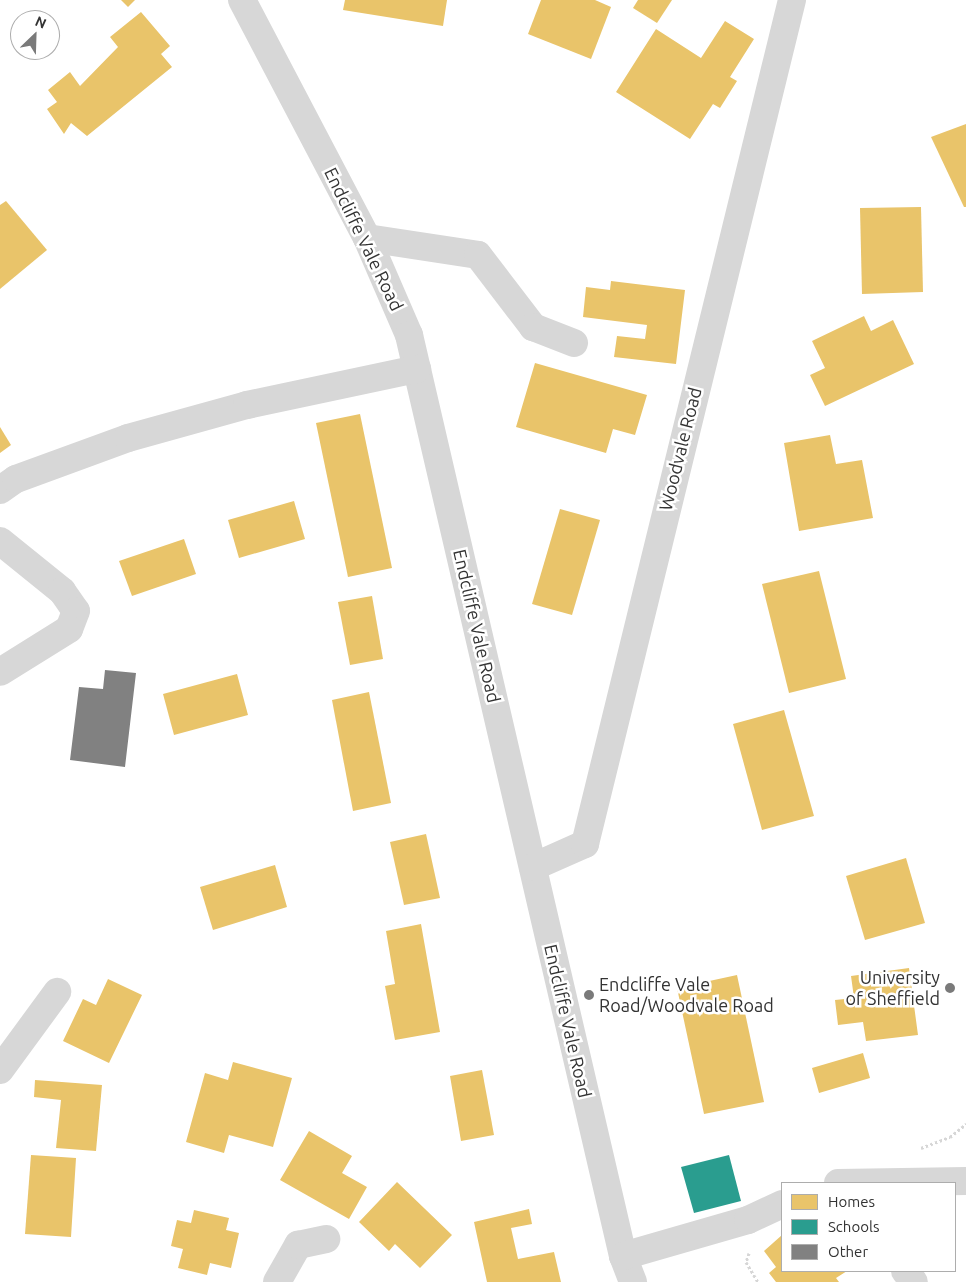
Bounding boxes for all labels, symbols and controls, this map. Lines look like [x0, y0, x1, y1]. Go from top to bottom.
north arrow [10, 10, 60, 60]
text: N [33, 13, 49, 32]
street label: Endcliffe Vale Road [320, 164, 408, 314]
street label: Woodvale Road [654, 385, 706, 513]
street label: Endcliffe Vale Road [449, 547, 505, 705]
street label: Endcliffe Vale Road [540, 942, 596, 1100]
place label: University of Sheffield [846, 967, 940, 1010]
place label: Endcliffe Vale Road/Woodvale Road [599, 974, 774, 1016]
marker: University of Sheffield [944, 982, 956, 994]
marker: Endcliffe Vale Road/Woodvale Road [583, 989, 595, 1001]
legend [781, 1182, 956, 1272]
text: Homes [828, 1193, 875, 1210]
text: Schools [828, 1218, 879, 1235]
text: Other [828, 1243, 868, 1260]

